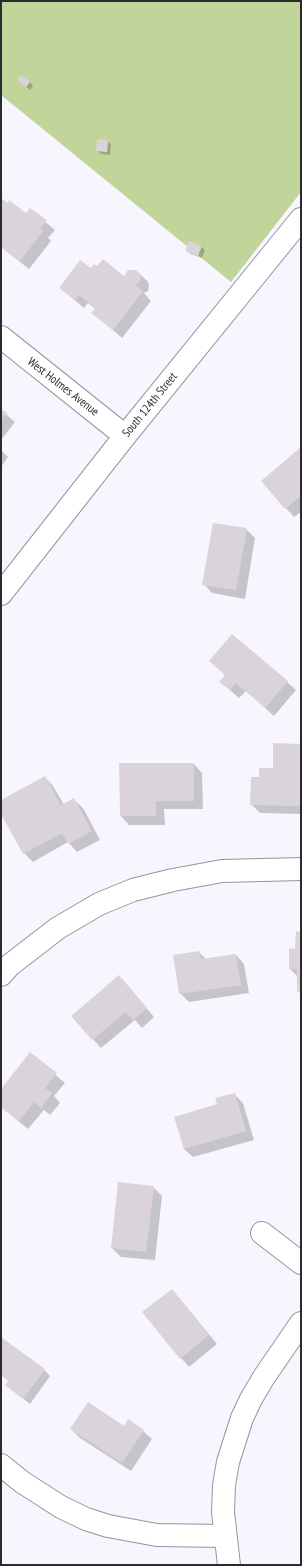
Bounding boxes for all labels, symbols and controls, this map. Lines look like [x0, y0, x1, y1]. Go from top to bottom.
street label: West Holmes Avenue [24, 355, 102, 419]
street label: South 124th Street [120, 370, 180, 440]

